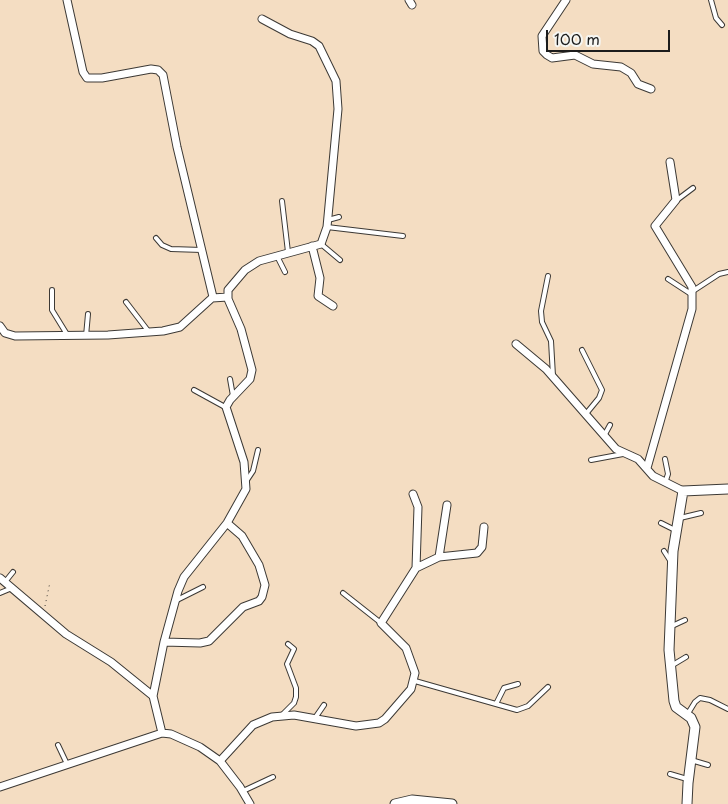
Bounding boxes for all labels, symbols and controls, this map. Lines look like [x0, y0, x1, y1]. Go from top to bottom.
scale bar [548, 20, 672, 52]
text: 100 m [554, 27, 600, 50]

